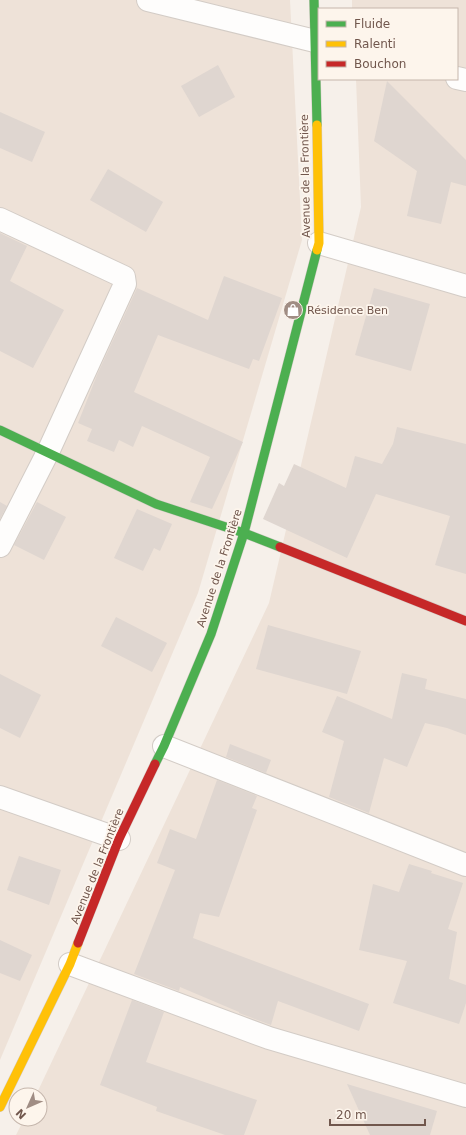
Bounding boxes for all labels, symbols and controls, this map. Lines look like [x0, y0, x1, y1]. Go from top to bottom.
legend [318, 8, 458, 80]
text: Fluide [354, 17, 390, 31]
text: Ralenti [354, 37, 396, 51]
text: Bouchon [354, 57, 406, 71]
street label: Avenue de la Frontière [298, 114, 313, 238]
shop icon: Résidence Ben [282, 299, 304, 321]
place label: Résidence Ben [307, 304, 388, 317]
street label: Avenue de la Frontière [194, 507, 245, 629]
street label: Avenue de la Frontière [68, 806, 127, 926]
north arrow [8, 1087, 48, 1127]
scale bar [330, 1101, 425, 1127]
text: N [13, 1106, 29, 1122]
text: 20 m [336, 1108, 367, 1122]

